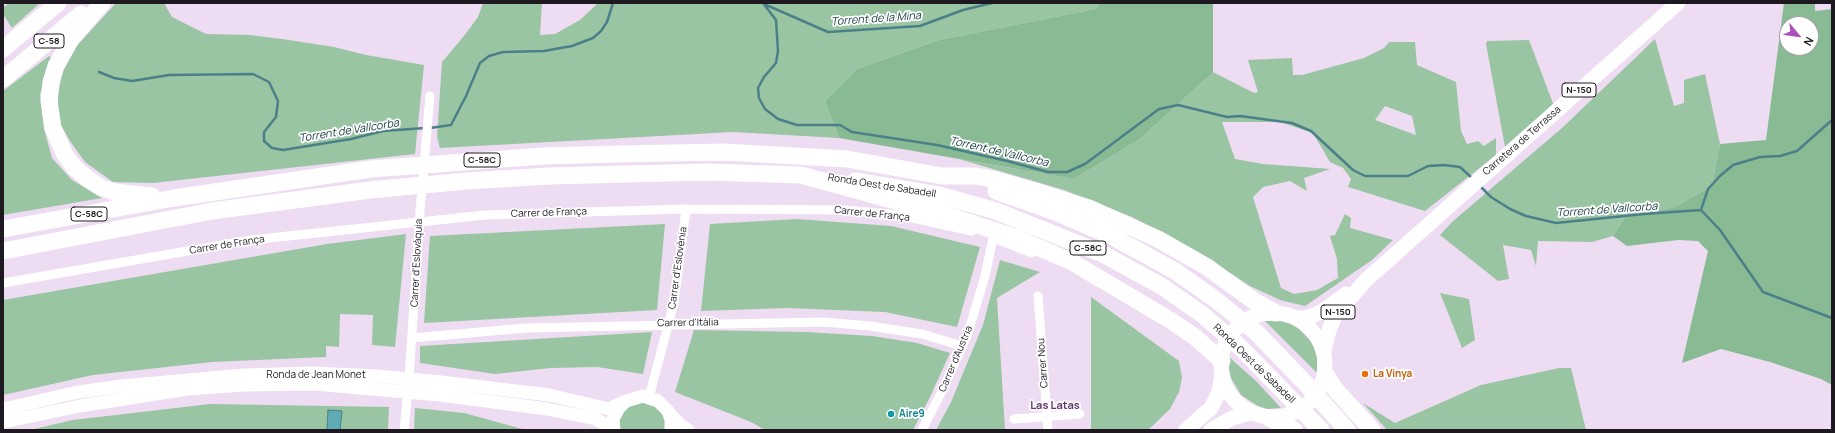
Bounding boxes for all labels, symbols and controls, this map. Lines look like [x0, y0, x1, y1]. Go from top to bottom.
water label: Torrent de la Mina [831, 9, 921, 29]
north arrow [1779, 16, 1819, 56]
road number: C-58 [34, 34, 64, 48]
text: N [1801, 34, 1818, 49]
road number: N-150 [1562, 83, 1596, 97]
street label: Carretera de Terrassa [1480, 104, 1564, 178]
water label: Torrent de Vallcorba [298, 117, 400, 145]
water label: Torrent de Vallcorba [948, 134, 1050, 170]
road number: C-58C [464, 153, 500, 167]
street label: Ronda Oest de Sabadell [827, 172, 937, 200]
water label: Torrent de Vallcorba [1556, 200, 1658, 220]
street label: Carrer de França [834, 204, 910, 224]
street label: Carrer de França [511, 206, 587, 220]
road number: C-58C [71, 207, 107, 221]
street label: Carrer d'Eslovàquia [409, 219, 425, 307]
street label: Carrer d'Eslovènia [666, 226, 690, 310]
street label: Carrer de França [189, 233, 265, 257]
road number: C-58C [1070, 241, 1106, 255]
road number: N-150 [1321, 305, 1355, 319]
street label: Carrer d'Itàlia [657, 316, 719, 330]
street label: Ronda Oest de Sabadell [1211, 322, 1297, 406]
street label: Carrer d'Austria [937, 324, 975, 394]
street label: Carrer Nou [1035, 338, 1051, 388]
place label: La Vinya [1373, 368, 1412, 380]
street label: Ronda de Jean Monet [266, 369, 366, 381]
marker: La Vinya [1360, 369, 1370, 379]
district label: Las Latas [1030, 399, 1080, 413]
place label: Aire9 [899, 408, 925, 420]
marker: Aire9 [886, 409, 896, 419]

